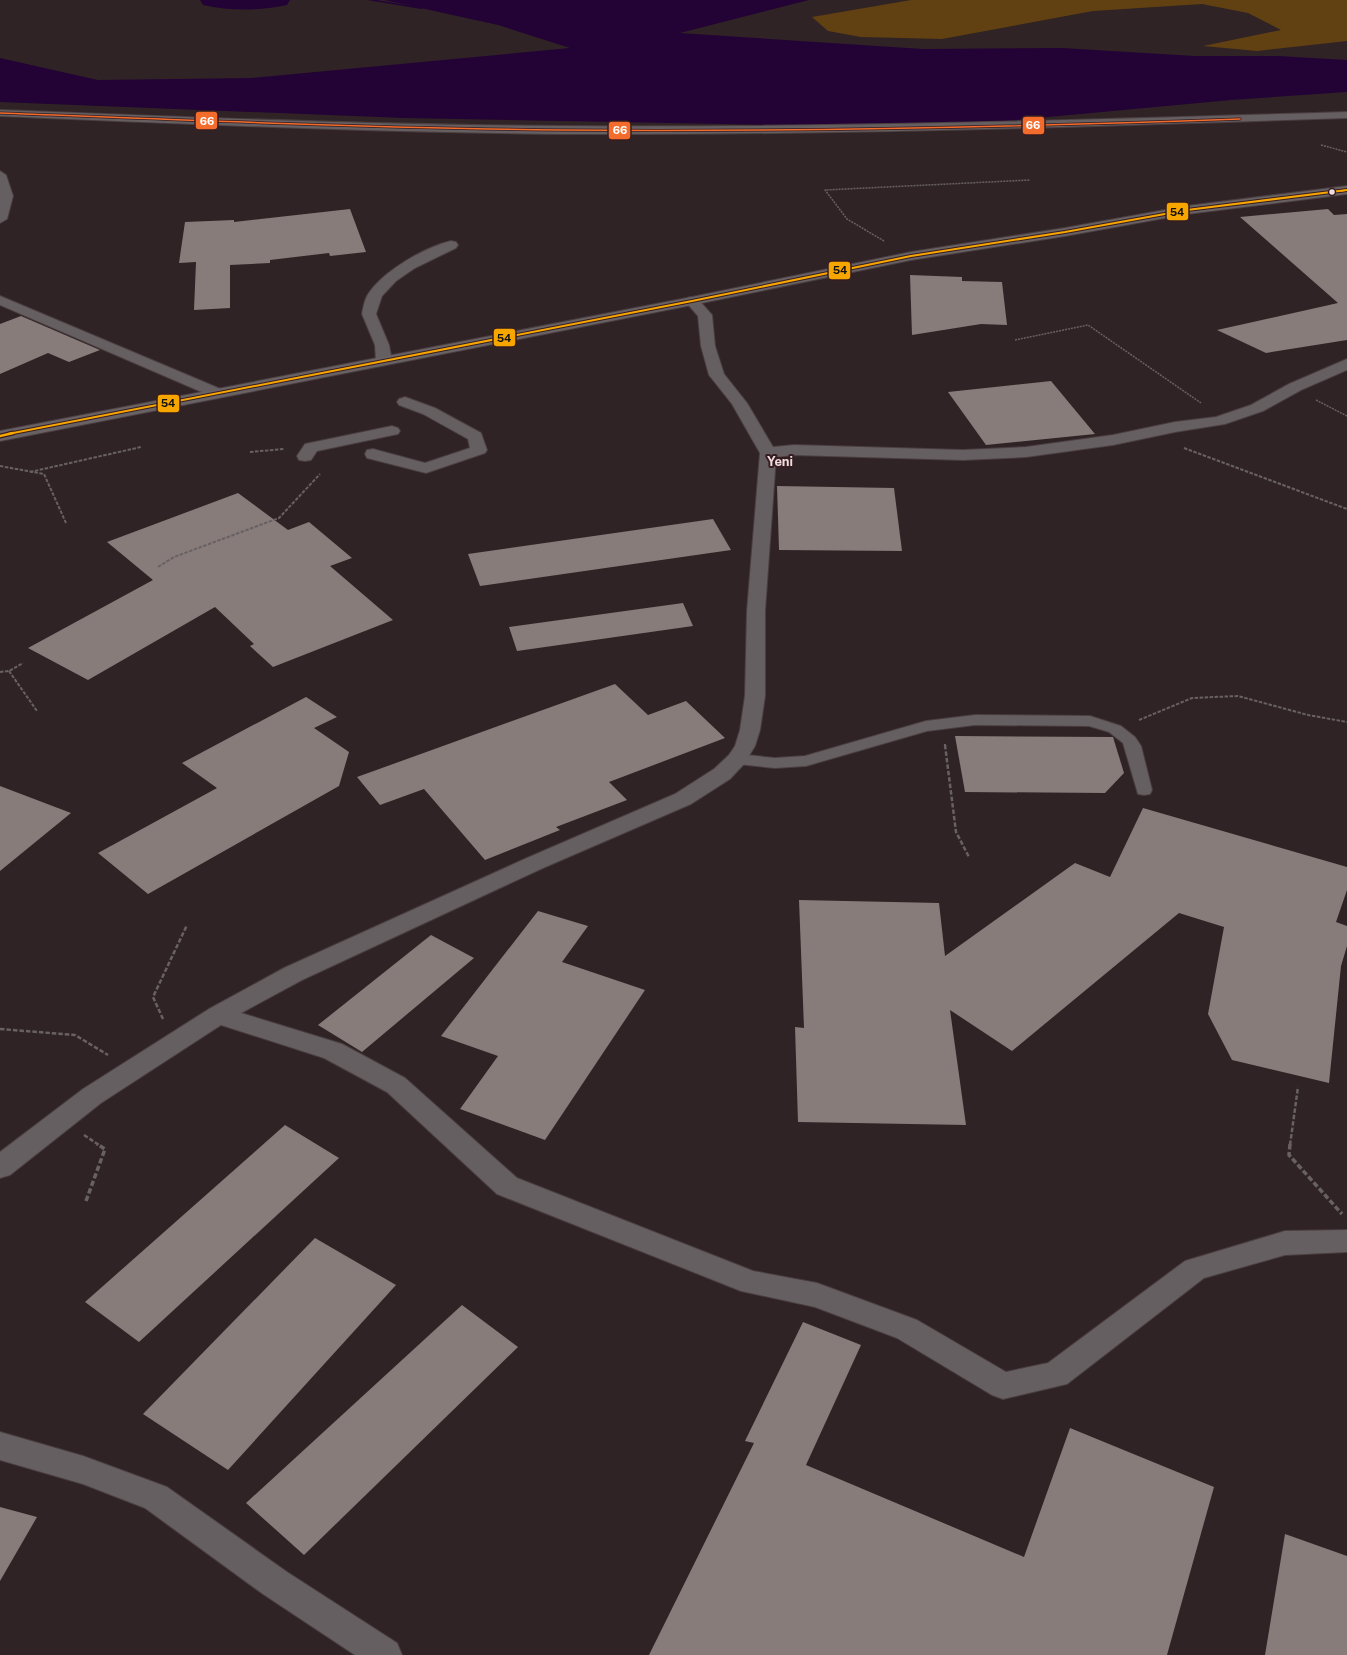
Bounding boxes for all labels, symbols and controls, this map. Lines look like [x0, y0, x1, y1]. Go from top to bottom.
line badge: 66 [195, 111, 218, 130]
text: 66 [200, 115, 214, 127]
line badge: 66 [1022, 116, 1045, 135]
text: 66 [1026, 119, 1040, 131]
line badge: 66 [608, 121, 631, 140]
text: 66 [613, 124, 627, 136]
unlabelled marker [1327, 187, 1337, 197]
line badge: 54 [1166, 202, 1189, 221]
text: 54 [1170, 206, 1184, 218]
line badge: 54 [828, 261, 851, 280]
text: 54 [833, 264, 847, 276]
line badge: 54 [493, 328, 516, 347]
text: 54 [497, 332, 511, 344]
line badge: 54 [157, 394, 180, 413]
text: 54 [161, 397, 175, 409]
district label: Yeni [767, 454, 793, 469]

